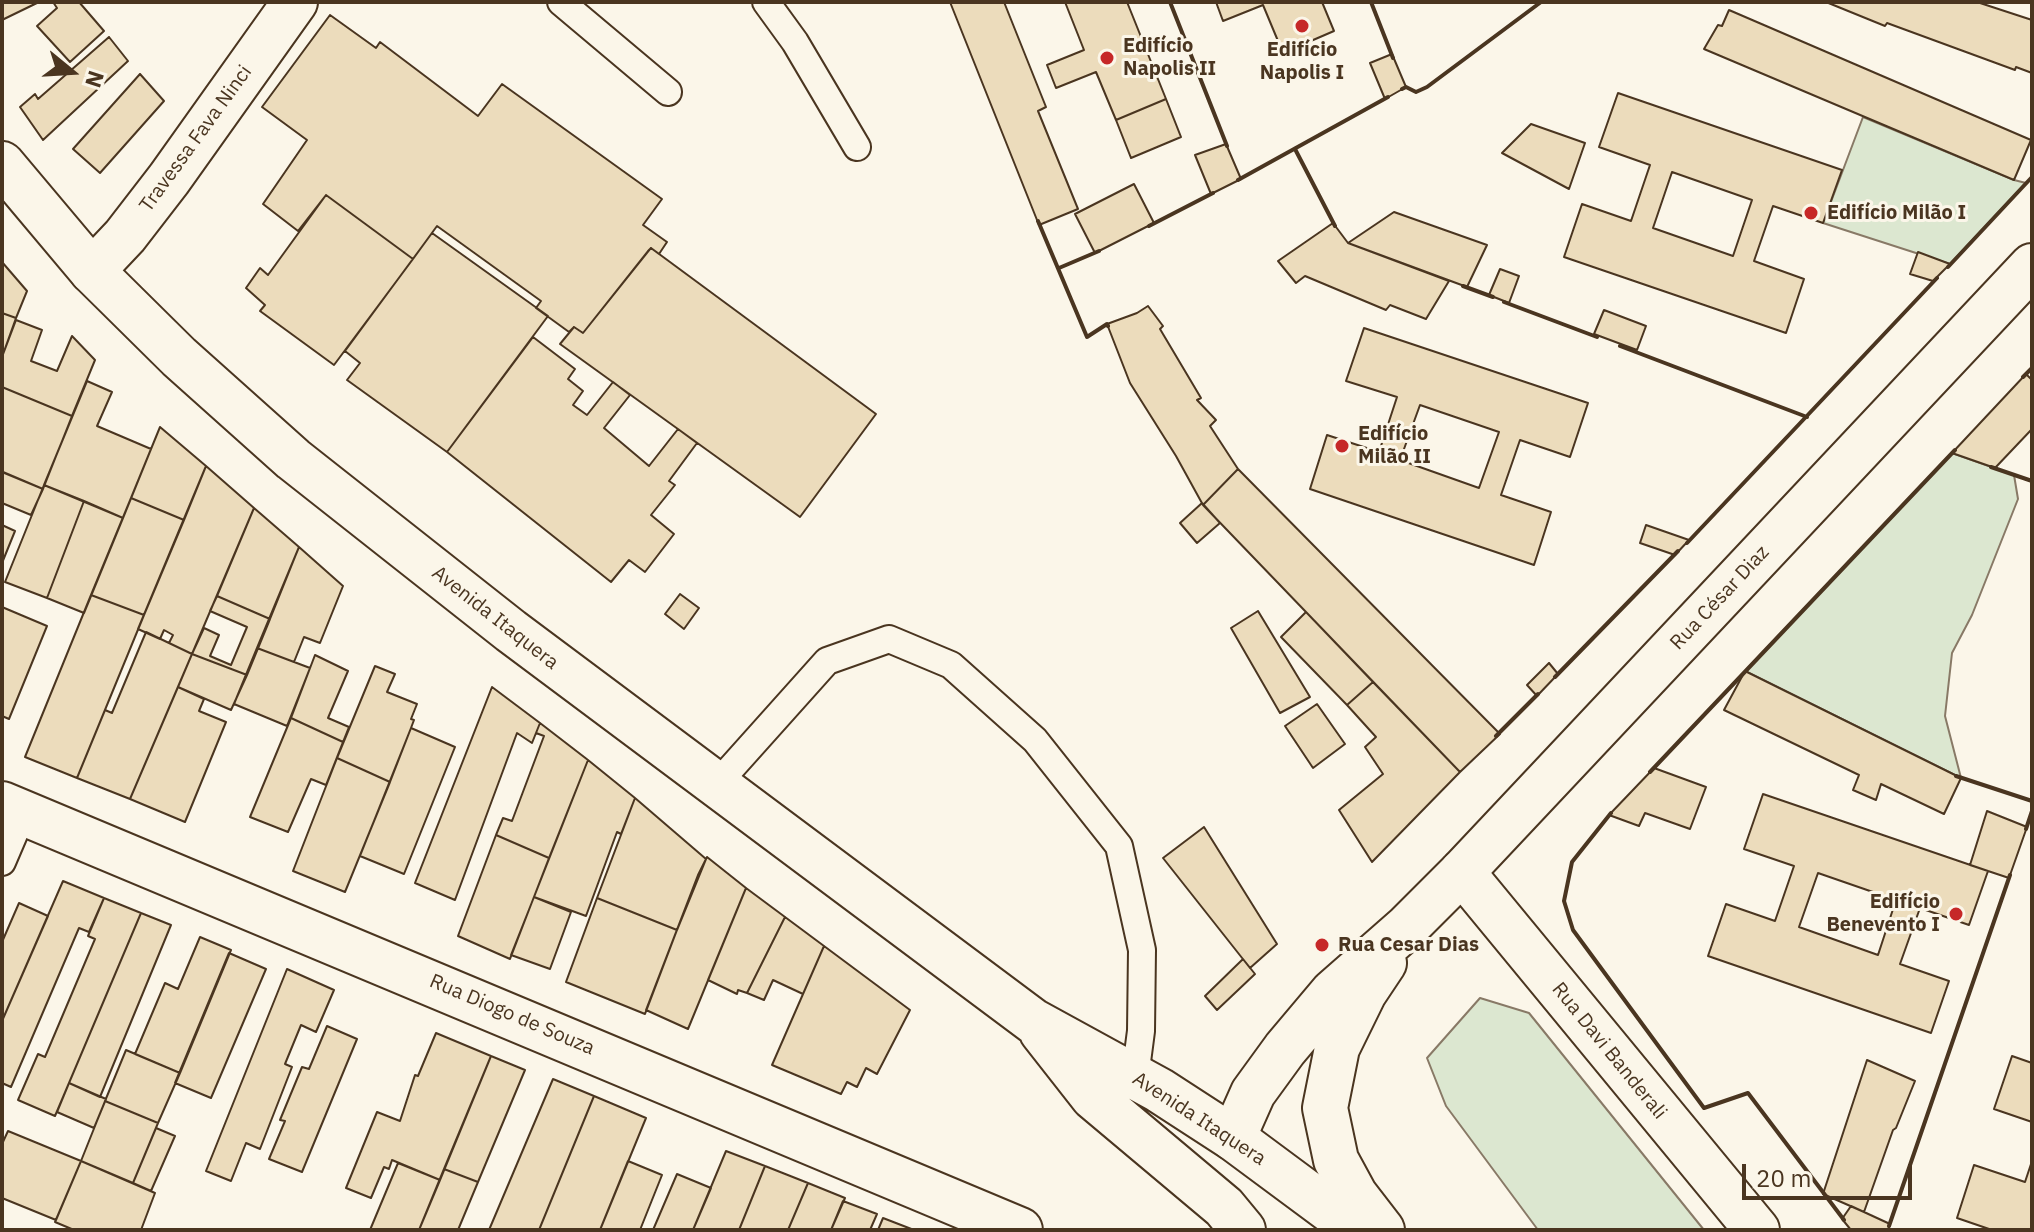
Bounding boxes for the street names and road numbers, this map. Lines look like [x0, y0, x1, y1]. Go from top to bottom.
street label: Travessa Fava Ninci [135, 61, 257, 217]
street label: Rua César Diaz [1666, 541, 1774, 655]
street label: Avenida Itaquera [427, 561, 563, 675]
street label: Rua Diogo de Souza [426, 969, 598, 1061]
street label: Rua Davi Banderali [1546, 978, 1672, 1124]
street label: Avenida Itaquera [1128, 1067, 1270, 1171]

